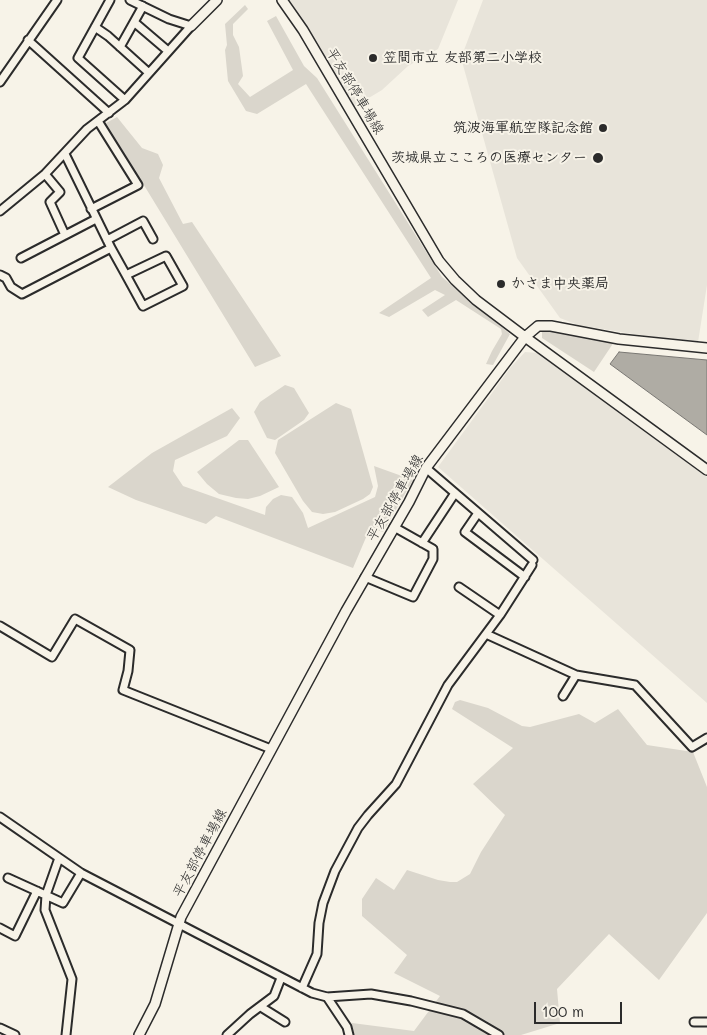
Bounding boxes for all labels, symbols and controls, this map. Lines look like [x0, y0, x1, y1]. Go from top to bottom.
street label: 平友部停車場線 [323, 45, 387, 137]
place label: 笠間市立 友部第二小学校 [383, 50, 542, 66]
marker: 笠間市立 友部第二小学校 [367, 52, 379, 64]
place label: 筑波海軍航空隊記念館 [453, 120, 593, 136]
marker: 筑波海軍航空隊記念館 [597, 122, 609, 134]
place label: 茨城県立こころの医療センター [391, 150, 587, 166]
marker: 茨城県立こころの医療センター [591, 151, 605, 165]
place label: かさま中央薬局 [511, 276, 609, 292]
marker: かさま中央薬局 [495, 278, 507, 290]
street label: 平友部停車場線 [363, 451, 427, 545]
street label: 平友部停車場線 [170, 806, 230, 900]
scale bar [537, 992, 624, 1024]
text: 100 m [542, 1001, 584, 1021]

